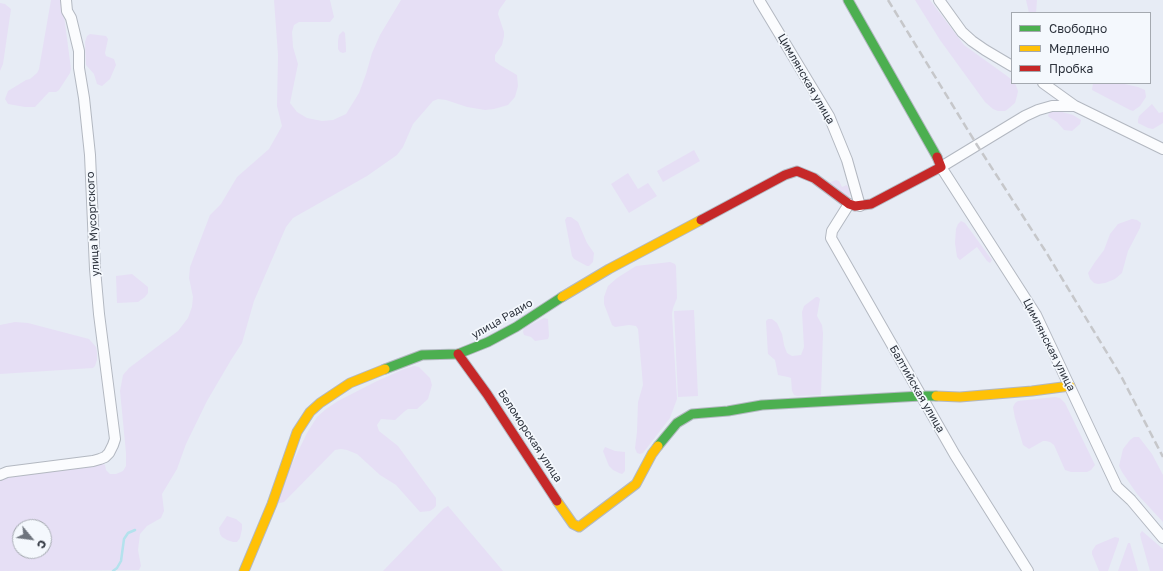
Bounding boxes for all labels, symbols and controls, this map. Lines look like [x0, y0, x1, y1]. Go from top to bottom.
legend [1011, 12, 1151, 84]
text: Свободно [1049, 21, 1107, 36]
street label: Цимлянская улица [775, 31, 837, 127]
text: Медленно [1049, 41, 1109, 56]
text: Пробка [1049, 61, 1093, 76]
street label: улица Мусоргского [84, 171, 102, 277]
street label: улица Радио [469, 296, 535, 342]
street label: Цимлянская улица [1020, 297, 1078, 393]
street label: Балтийская улица [887, 343, 947, 435]
street label: Беломорская улица [495, 387, 565, 485]
north arrow [12, 519, 52, 559]
text: С [34, 538, 50, 551]

